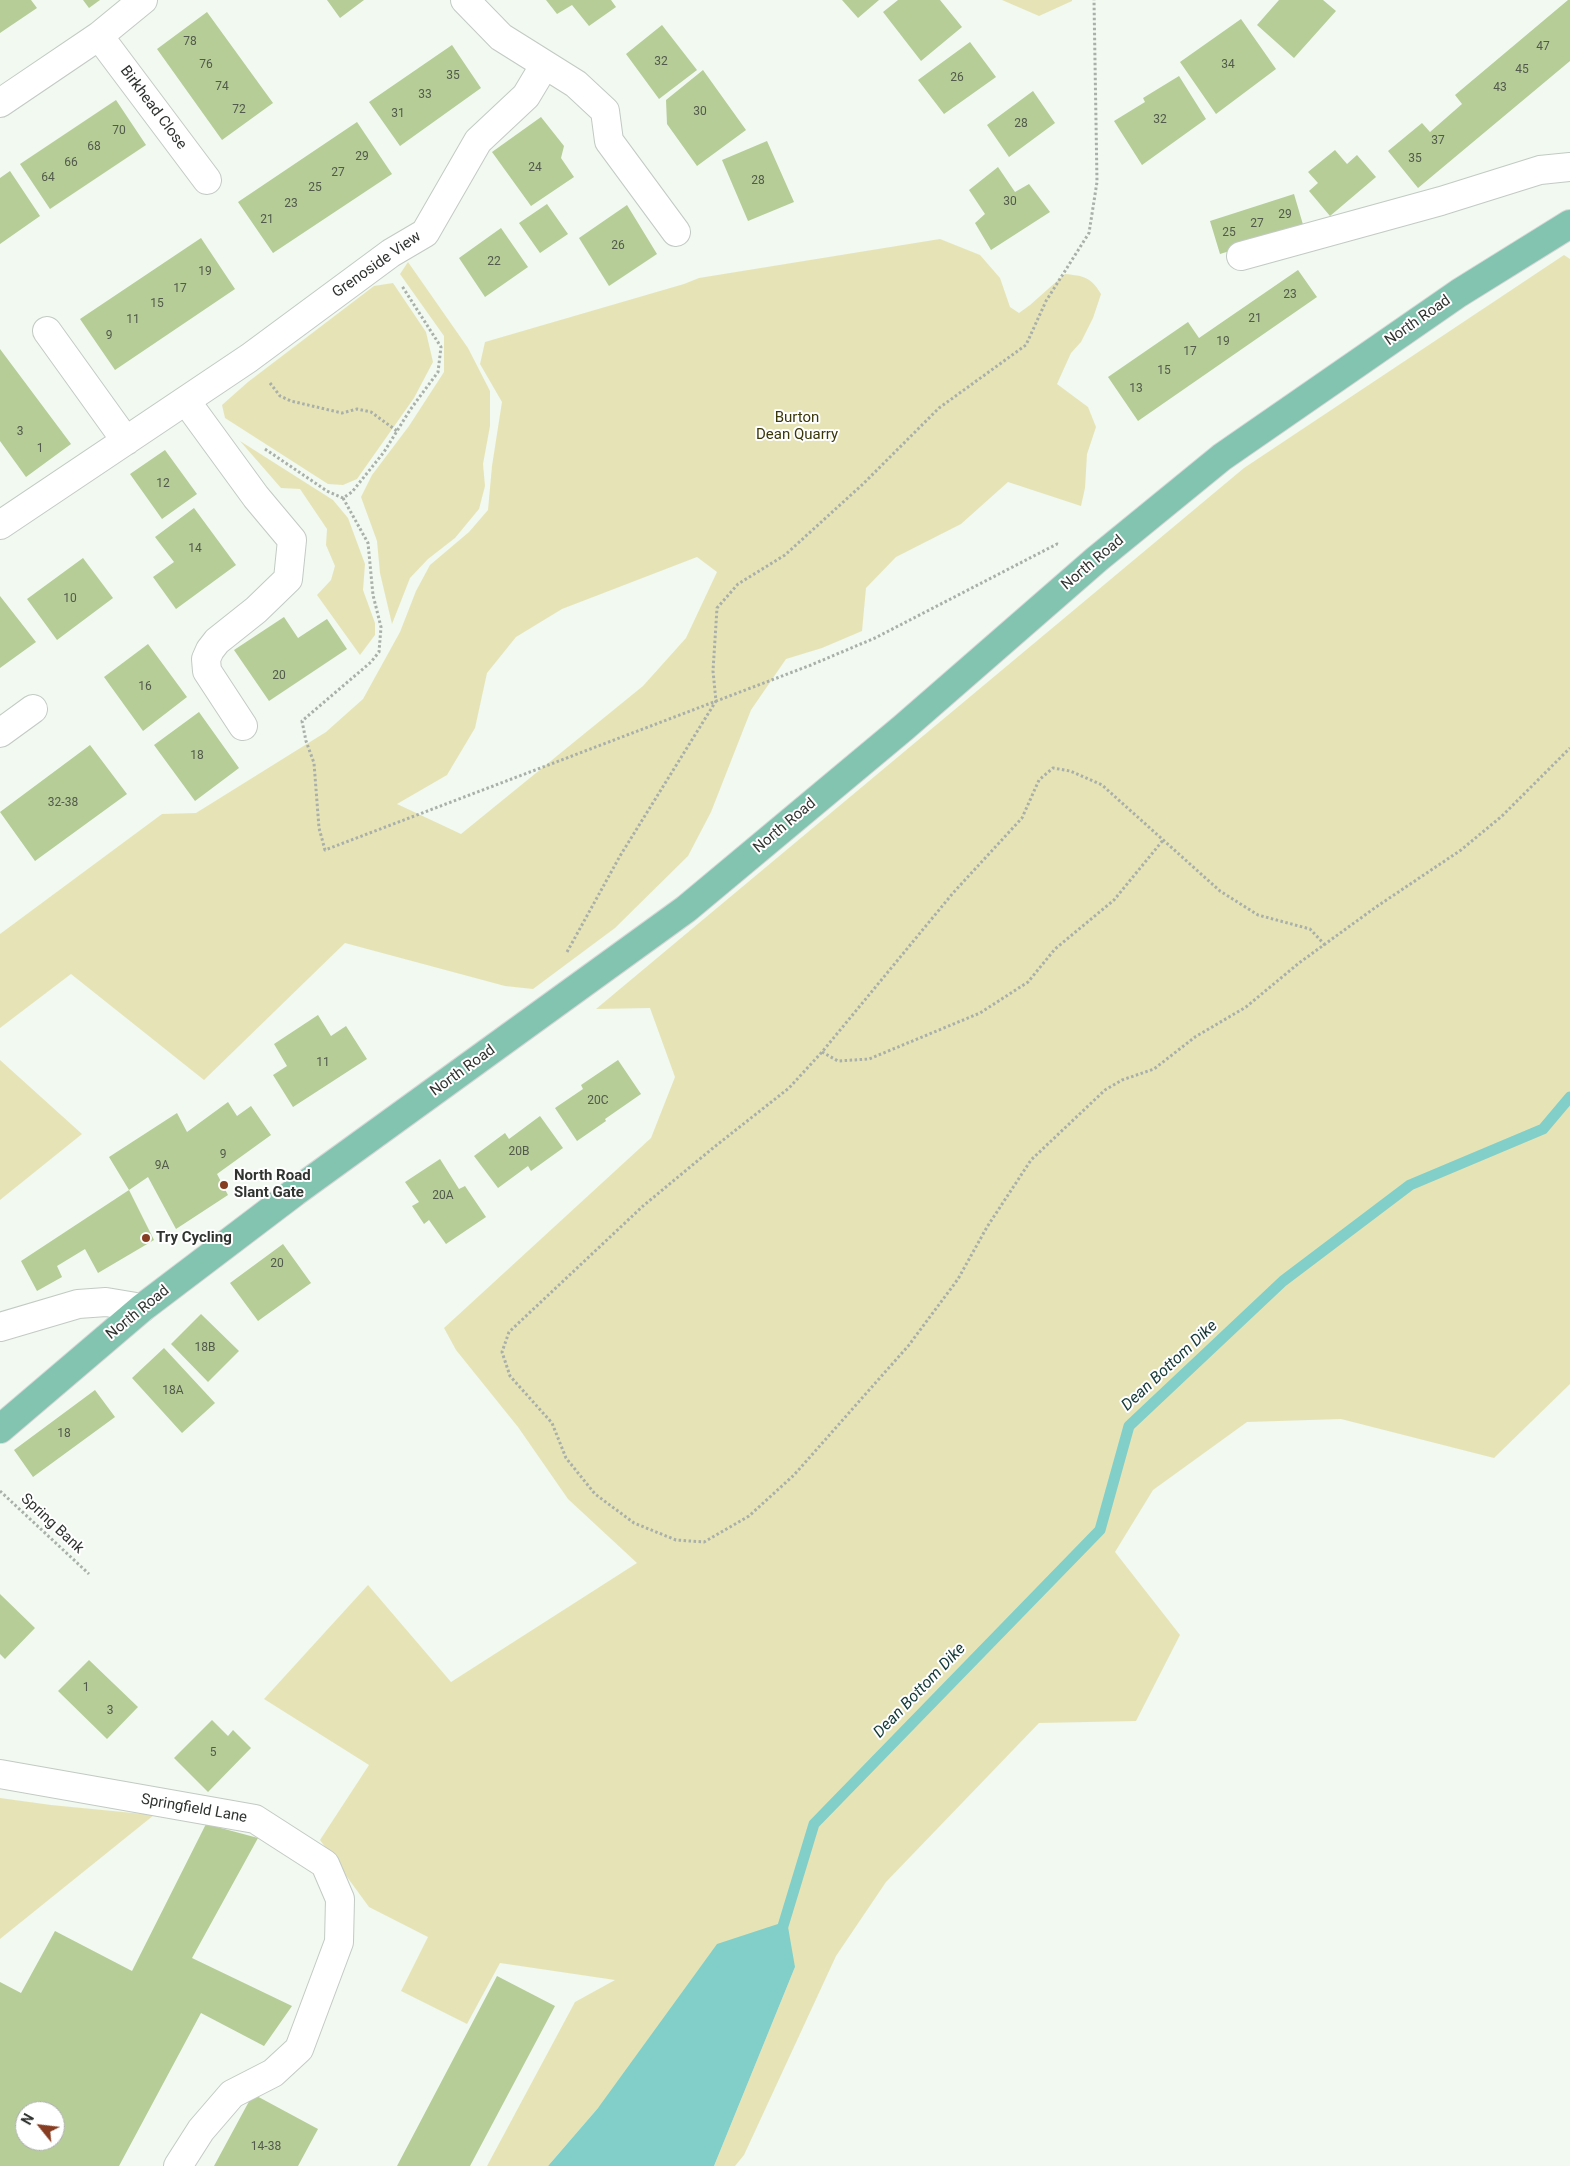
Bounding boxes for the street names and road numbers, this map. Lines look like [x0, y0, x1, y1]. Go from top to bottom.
street label: Birkhead Close [116, 63, 190, 153]
street label: Grenoside View [329, 228, 425, 302]
street label: North Road [1382, 292, 1454, 350]
street label: North Road [1058, 532, 1128, 594]
street label: North Road [750, 795, 820, 857]
street label: North Road [427, 1041, 499, 1101]
street label: North Road [103, 1282, 173, 1344]
street label: Spring Bank [17, 1490, 87, 1558]
street label: Springfield Lane [140, 1791, 248, 1827]

